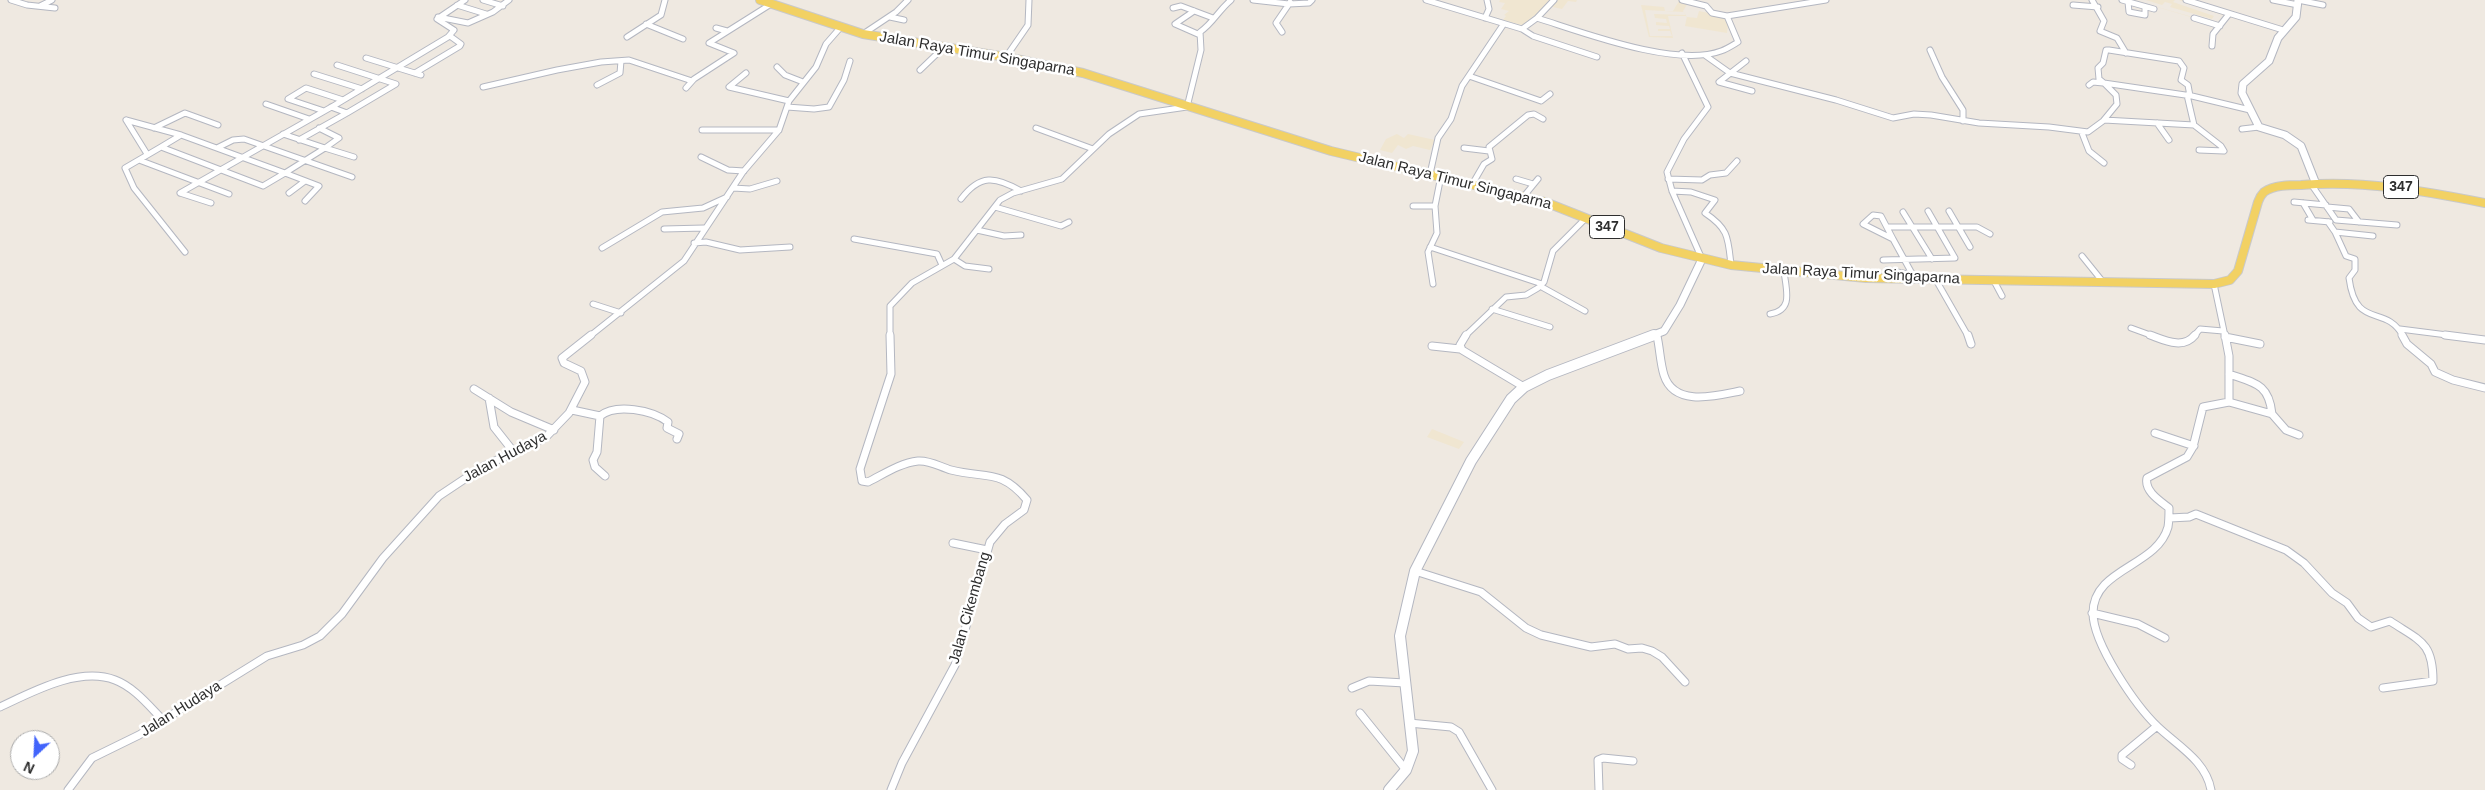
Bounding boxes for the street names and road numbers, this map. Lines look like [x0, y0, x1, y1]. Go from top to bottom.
street label: Jalan Raya Timur Singaparna [878, 28, 1076, 80]
street label: Jalan Raya Timur Singaparna [1357, 148, 1553, 214]
road number: 347 [2384, 176, 2418, 198]
road number: 347 [1590, 216, 1624, 238]
street label: Jalan Raya Timur Singaparna [1762, 260, 1960, 288]
street label: Jalan Hudaya [460, 428, 550, 486]
street label: Jalan Cikembang [945, 550, 995, 666]
street label: Jalan Hudaya [137, 677, 225, 741]

